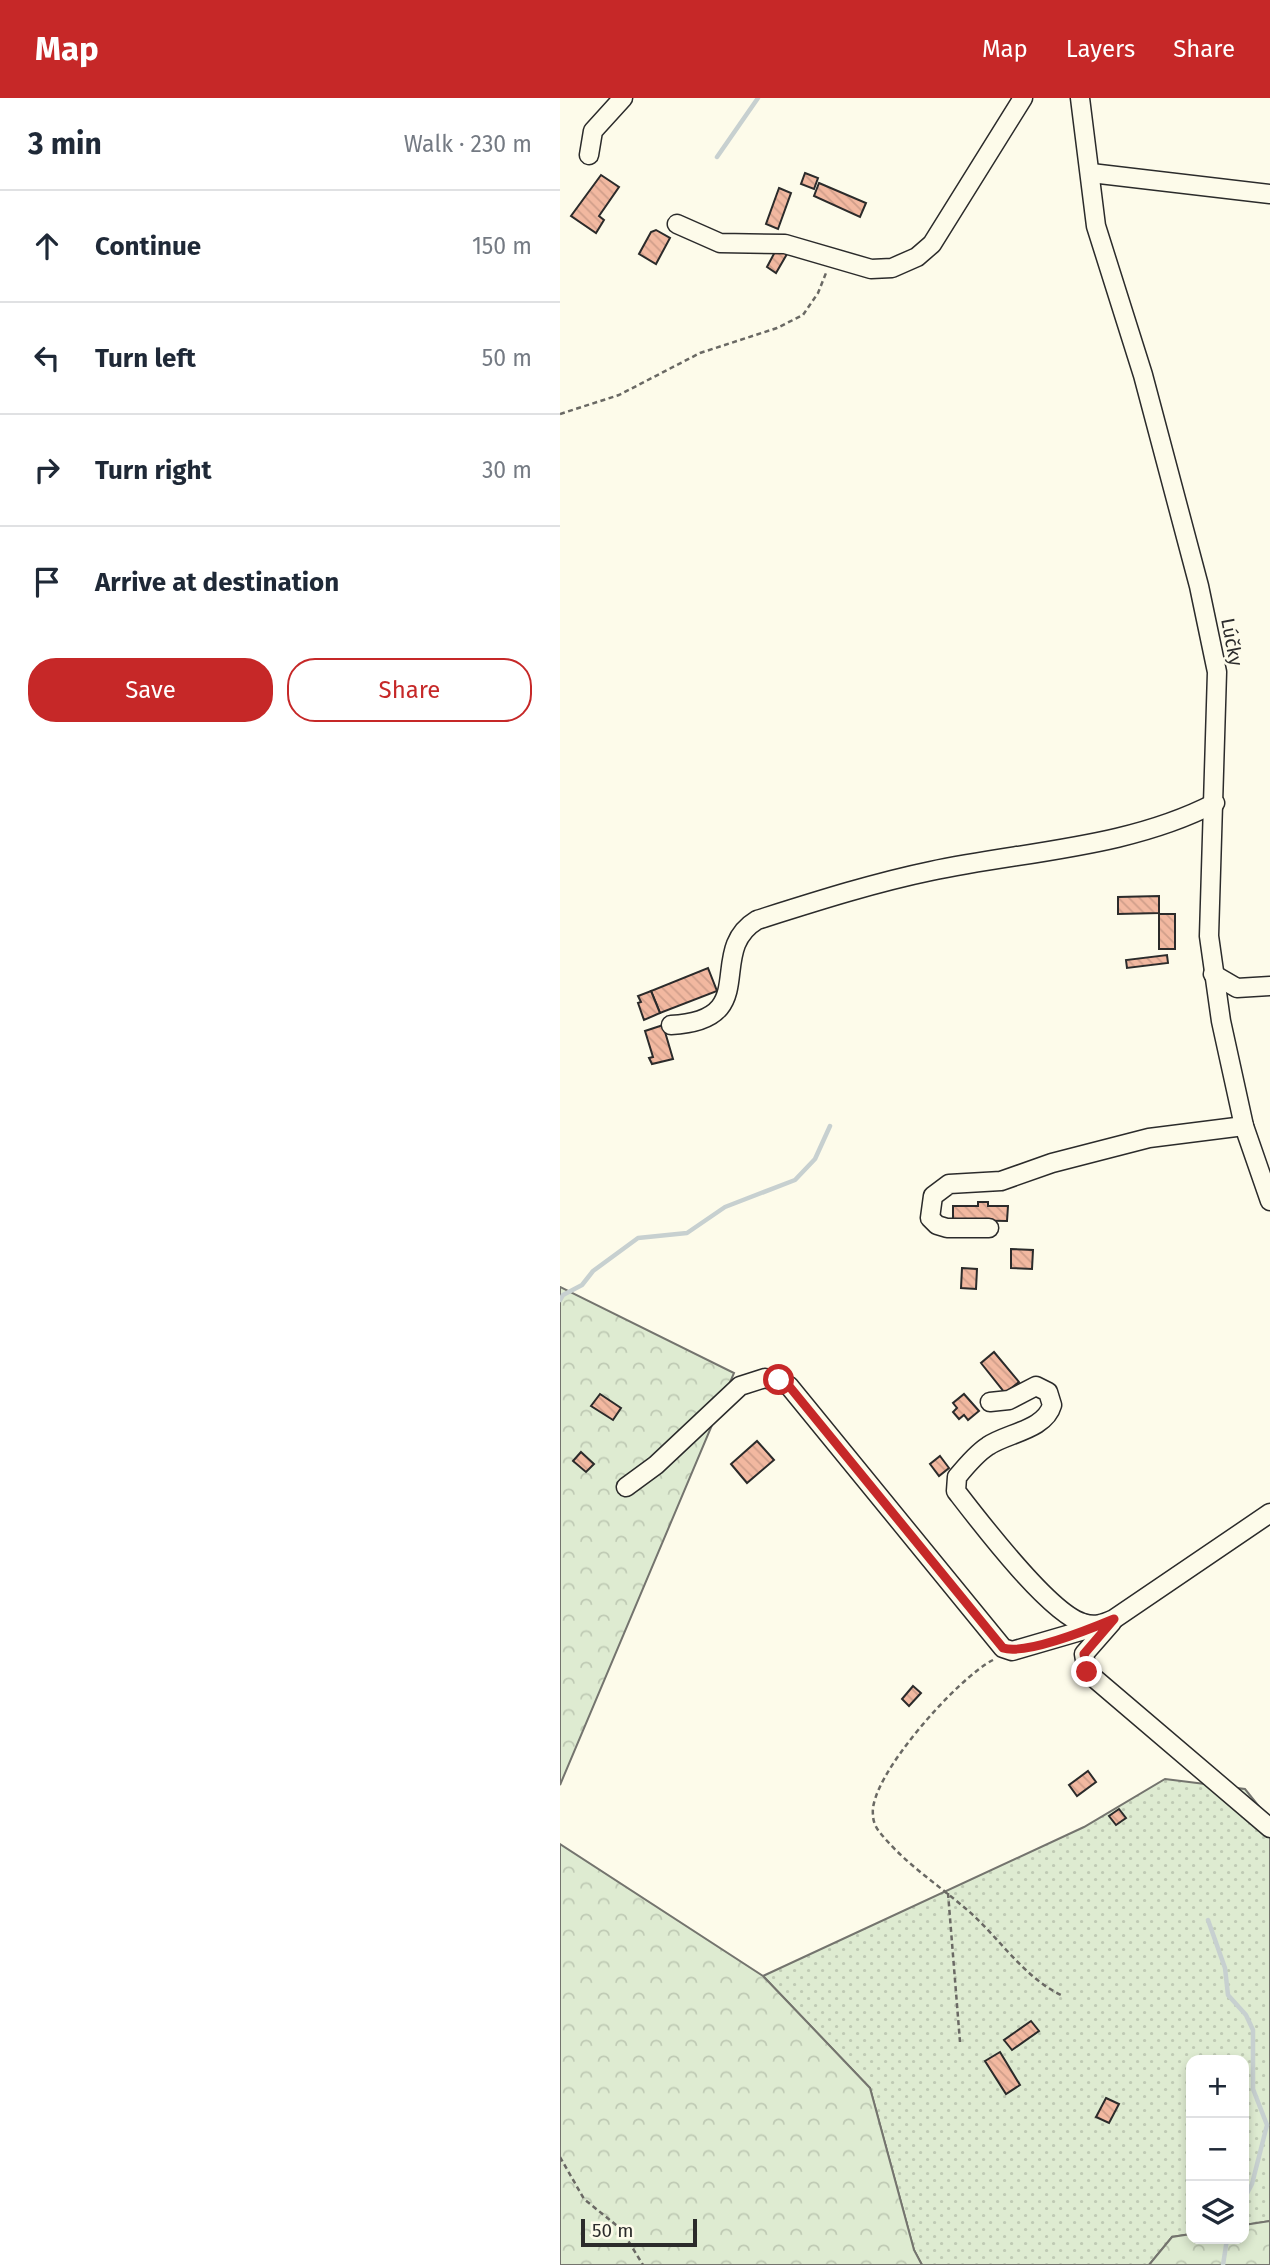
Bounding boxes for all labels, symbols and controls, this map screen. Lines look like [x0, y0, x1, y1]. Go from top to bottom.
text: Map [35, 29, 99, 69]
text: Map [982, 35, 1028, 63]
text: Layers [1066, 35, 1135, 63]
text: Share [1173, 35, 1235, 63]
text: 3 min [28, 126, 102, 162]
text: Walk · 230 m [404, 130, 532, 158]
icon: ahead [28, 227, 66, 265]
text: Continue [95, 231, 201, 262]
text: 150 m [472, 232, 532, 260]
icon: left [28, 339, 66, 377]
text: Turn left [95, 343, 196, 374]
text: 50 m [482, 344, 532, 372]
icon: right [28, 451, 66, 489]
text: Turn right [95, 455, 212, 486]
text: 30 m [482, 456, 532, 484]
icon: arrive [28, 563, 66, 601]
text: Arrive at destination [95, 567, 339, 598]
street label: Lúčky [1216, 616, 1248, 669]
button: Save [28, 658, 273, 722]
button: Share [287, 658, 532, 722]
route start [763, 1364, 794, 1395]
route end [1071, 1656, 1102, 1687]
map controls [1186, 2055, 1249, 2244]
button: + [1186, 2055, 1249, 2118]
button: − [1186, 2118, 1249, 2181]
button: layers [1186, 2181, 1249, 2244]
scale bar [581, 2216, 696, 2248]
text: 50 m [592, 2219, 633, 2242]

